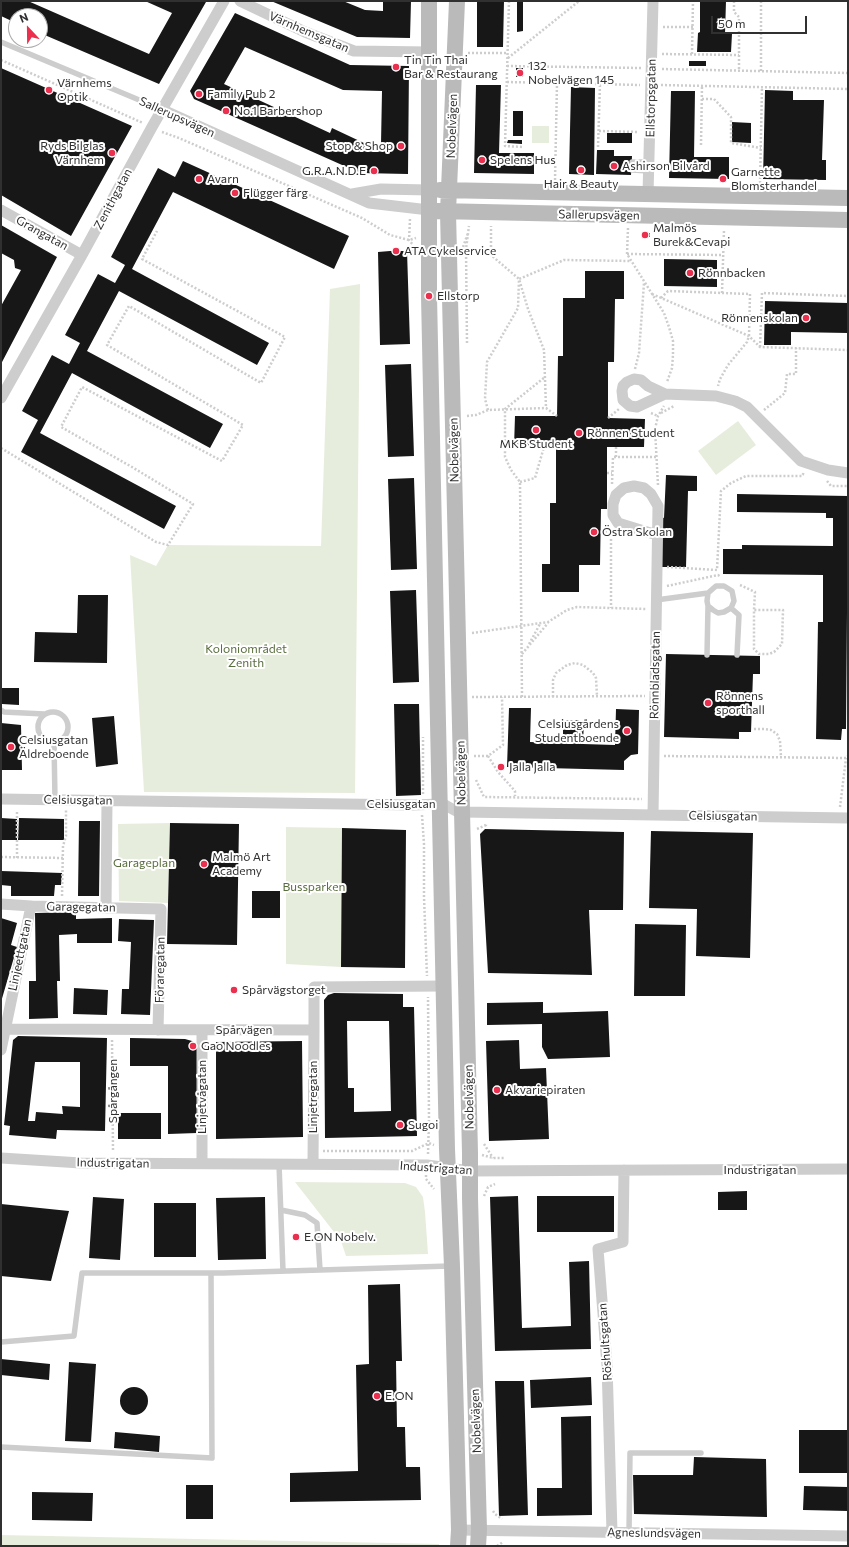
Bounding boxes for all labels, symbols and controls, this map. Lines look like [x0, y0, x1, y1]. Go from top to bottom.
north arrow [8, 8, 48, 48]
scale bar [713, 8, 809, 34]
street label: Värnhemsgatan [267, 9, 351, 55]
text: N [17, 10, 30, 25]
text: 50 m [718, 16, 746, 30]
place label: Tin Tin Thai Bar & Restaurang [404, 53, 498, 81]
place label: 132 Nobelvägen 145 [528, 59, 614, 87]
street label: Ellstorpsgatan [643, 59, 659, 137]
marker: Tin Tin Thai Bar & Restaurang [391, 62, 401, 72]
marker: 132 Nobelvägen 145 [515, 68, 525, 78]
place label: Värnhems Optik [57, 76, 112, 104]
marker: Värnhems Optik [44, 85, 54, 95]
place label: Family Pub 2 [207, 87, 275, 101]
marker: Family Pub 2 [194, 89, 204, 99]
street label: Nobelvägen [444, 93, 460, 159]
street label: Sallerupsvägen [137, 94, 217, 140]
place label: No.1 Barbershop [234, 104, 323, 118]
marker: No.1 Barbershop [221, 106, 231, 116]
place label: Ryds Bilglas Värnhem [40, 139, 104, 167]
place label: Stop & Shop [325, 139, 393, 153]
marker: Stop & Shop [396, 141, 406, 151]
marker: Ryds Bilglas Värnhem [107, 148, 117, 158]
place label: Spelens Hus [490, 153, 556, 167]
marker: Spelens Hus [477, 155, 487, 165]
place label: Ashirson Bilvård [622, 159, 710, 173]
marker: Ashirson Bilvård [609, 161, 619, 171]
place label: G.R.A.N.D.E [302, 164, 366, 178]
marker: Hair & Beauty [576, 165, 586, 175]
place label: Garnette Blomsterhandel [731, 165, 817, 193]
street label: Zenithgatan [91, 166, 135, 232]
marker: G.R.A.N.D.E [369, 166, 379, 176]
place label: Avarn [207, 172, 239, 186]
marker: Avarn [194, 174, 204, 184]
marker: Garnette Blomsterhandel [718, 174, 728, 184]
place label: Hair & Beauty [544, 177, 618, 191]
place label: Flügger färg [243, 186, 308, 200]
marker: Flügger färg [230, 188, 240, 198]
street label: Sallerupsvägen [558, 207, 640, 223]
street label: Grangatan [13, 213, 71, 253]
place label: Malmös Burek&Cevapi [653, 221, 730, 249]
marker: Malmös Burek&Cevapi [640, 230, 650, 240]
place label: ATA Cykelservice [404, 244, 496, 258]
marker: ATA Cykelservice [391, 246, 401, 256]
place label: Rönnbacken [698, 266, 765, 280]
marker: Rönnbacken [685, 268, 695, 278]
place label: Ellstorp [437, 289, 480, 303]
marker: Ellstorp [424, 291, 434, 301]
place label: Rönnenskolan [721, 311, 798, 325]
marker: Rönnenskolan [801, 313, 811, 323]
street label: Nobelvägen [446, 418, 462, 482]
marker: MKB Student [531, 425, 541, 435]
place label: Rönnen Student [587, 426, 675, 440]
marker: Rönnen Student [574, 428, 584, 438]
place label: MKB Student [499, 437, 573, 451]
place label: Östra Skolan [602, 525, 672, 539]
marker: Östra Skolan [589, 527, 599, 537]
street label: Rönnbladsgatan [647, 631, 663, 719]
park label: Koloniområdet Zenith [205, 642, 287, 670]
place label: Rönnens sporthall [716, 689, 765, 717]
marker: Rönnens sporthall [703, 698, 713, 708]
place label: Celsiusgårdens Studentboende [535, 717, 619, 745]
marker: Celsiusgårdens Studentboende [622, 726, 632, 736]
place label: Celsiusgatan Äldreboende [19, 733, 89, 761]
street label: Nobelvägen [453, 741, 469, 805]
marker: Celsiusgatan Äldreboende [6, 742, 16, 752]
place label: Jalla Jalla [509, 760, 556, 774]
marker: Jalla Jalla [496, 762, 506, 772]
street label: Celsiusgatan [43, 792, 113, 808]
street label: Celsiusgatan [366, 797, 436, 811]
street label: Celsiusgatan [688, 808, 758, 824]
place label: Malmö Art Academy [212, 850, 271, 878]
park label: Garageplan [113, 856, 175, 870]
marker: Malmö Art Academy [199, 859, 209, 869]
park label: Bussparken [283, 880, 345, 894]
street label: Garagegatan [46, 899, 116, 915]
street label: Linjeettgatan [5, 918, 35, 992]
street label: Föraregatan [152, 937, 168, 1003]
place label: Spårvägstorget [242, 983, 326, 997]
marker: Spårvägstorget [229, 985, 239, 995]
street label: Spårvägen [216, 1023, 272, 1037]
place label: Gao Noodles [201, 1039, 271, 1053]
marker: Gao Noodles [188, 1041, 198, 1051]
street label: Spårgången [106, 1059, 120, 1123]
street label: Linjetvågatan [195, 1060, 209, 1134]
street label: Linjetregatan [306, 1061, 320, 1133]
street label: Nobelvägen [461, 1065, 477, 1129]
place label: Akvariepiraten [505, 1083, 585, 1097]
marker: Akvariepiraten [492, 1085, 502, 1095]
place label: Sugoi [408, 1118, 438, 1132]
marker: Sugoi [395, 1120, 405, 1130]
street label: Industrigatan [76, 1155, 150, 1171]
street label: Industrigatan [399, 1158, 473, 1178]
street label: Industrigatan [724, 1163, 796, 1177]
place label: E.ON Nobelv. [304, 1230, 376, 1244]
marker: E.ON Nobelv. [291, 1232, 301, 1242]
street label: Röshultsgatan [595, 1303, 615, 1381]
street label: Nobelvägen [468, 1388, 484, 1454]
place label: E.ON [385, 1389, 413, 1403]
marker: E.ON [372, 1391, 382, 1401]
street label: Agneslundsvägen [607, 1525, 701, 1541]

